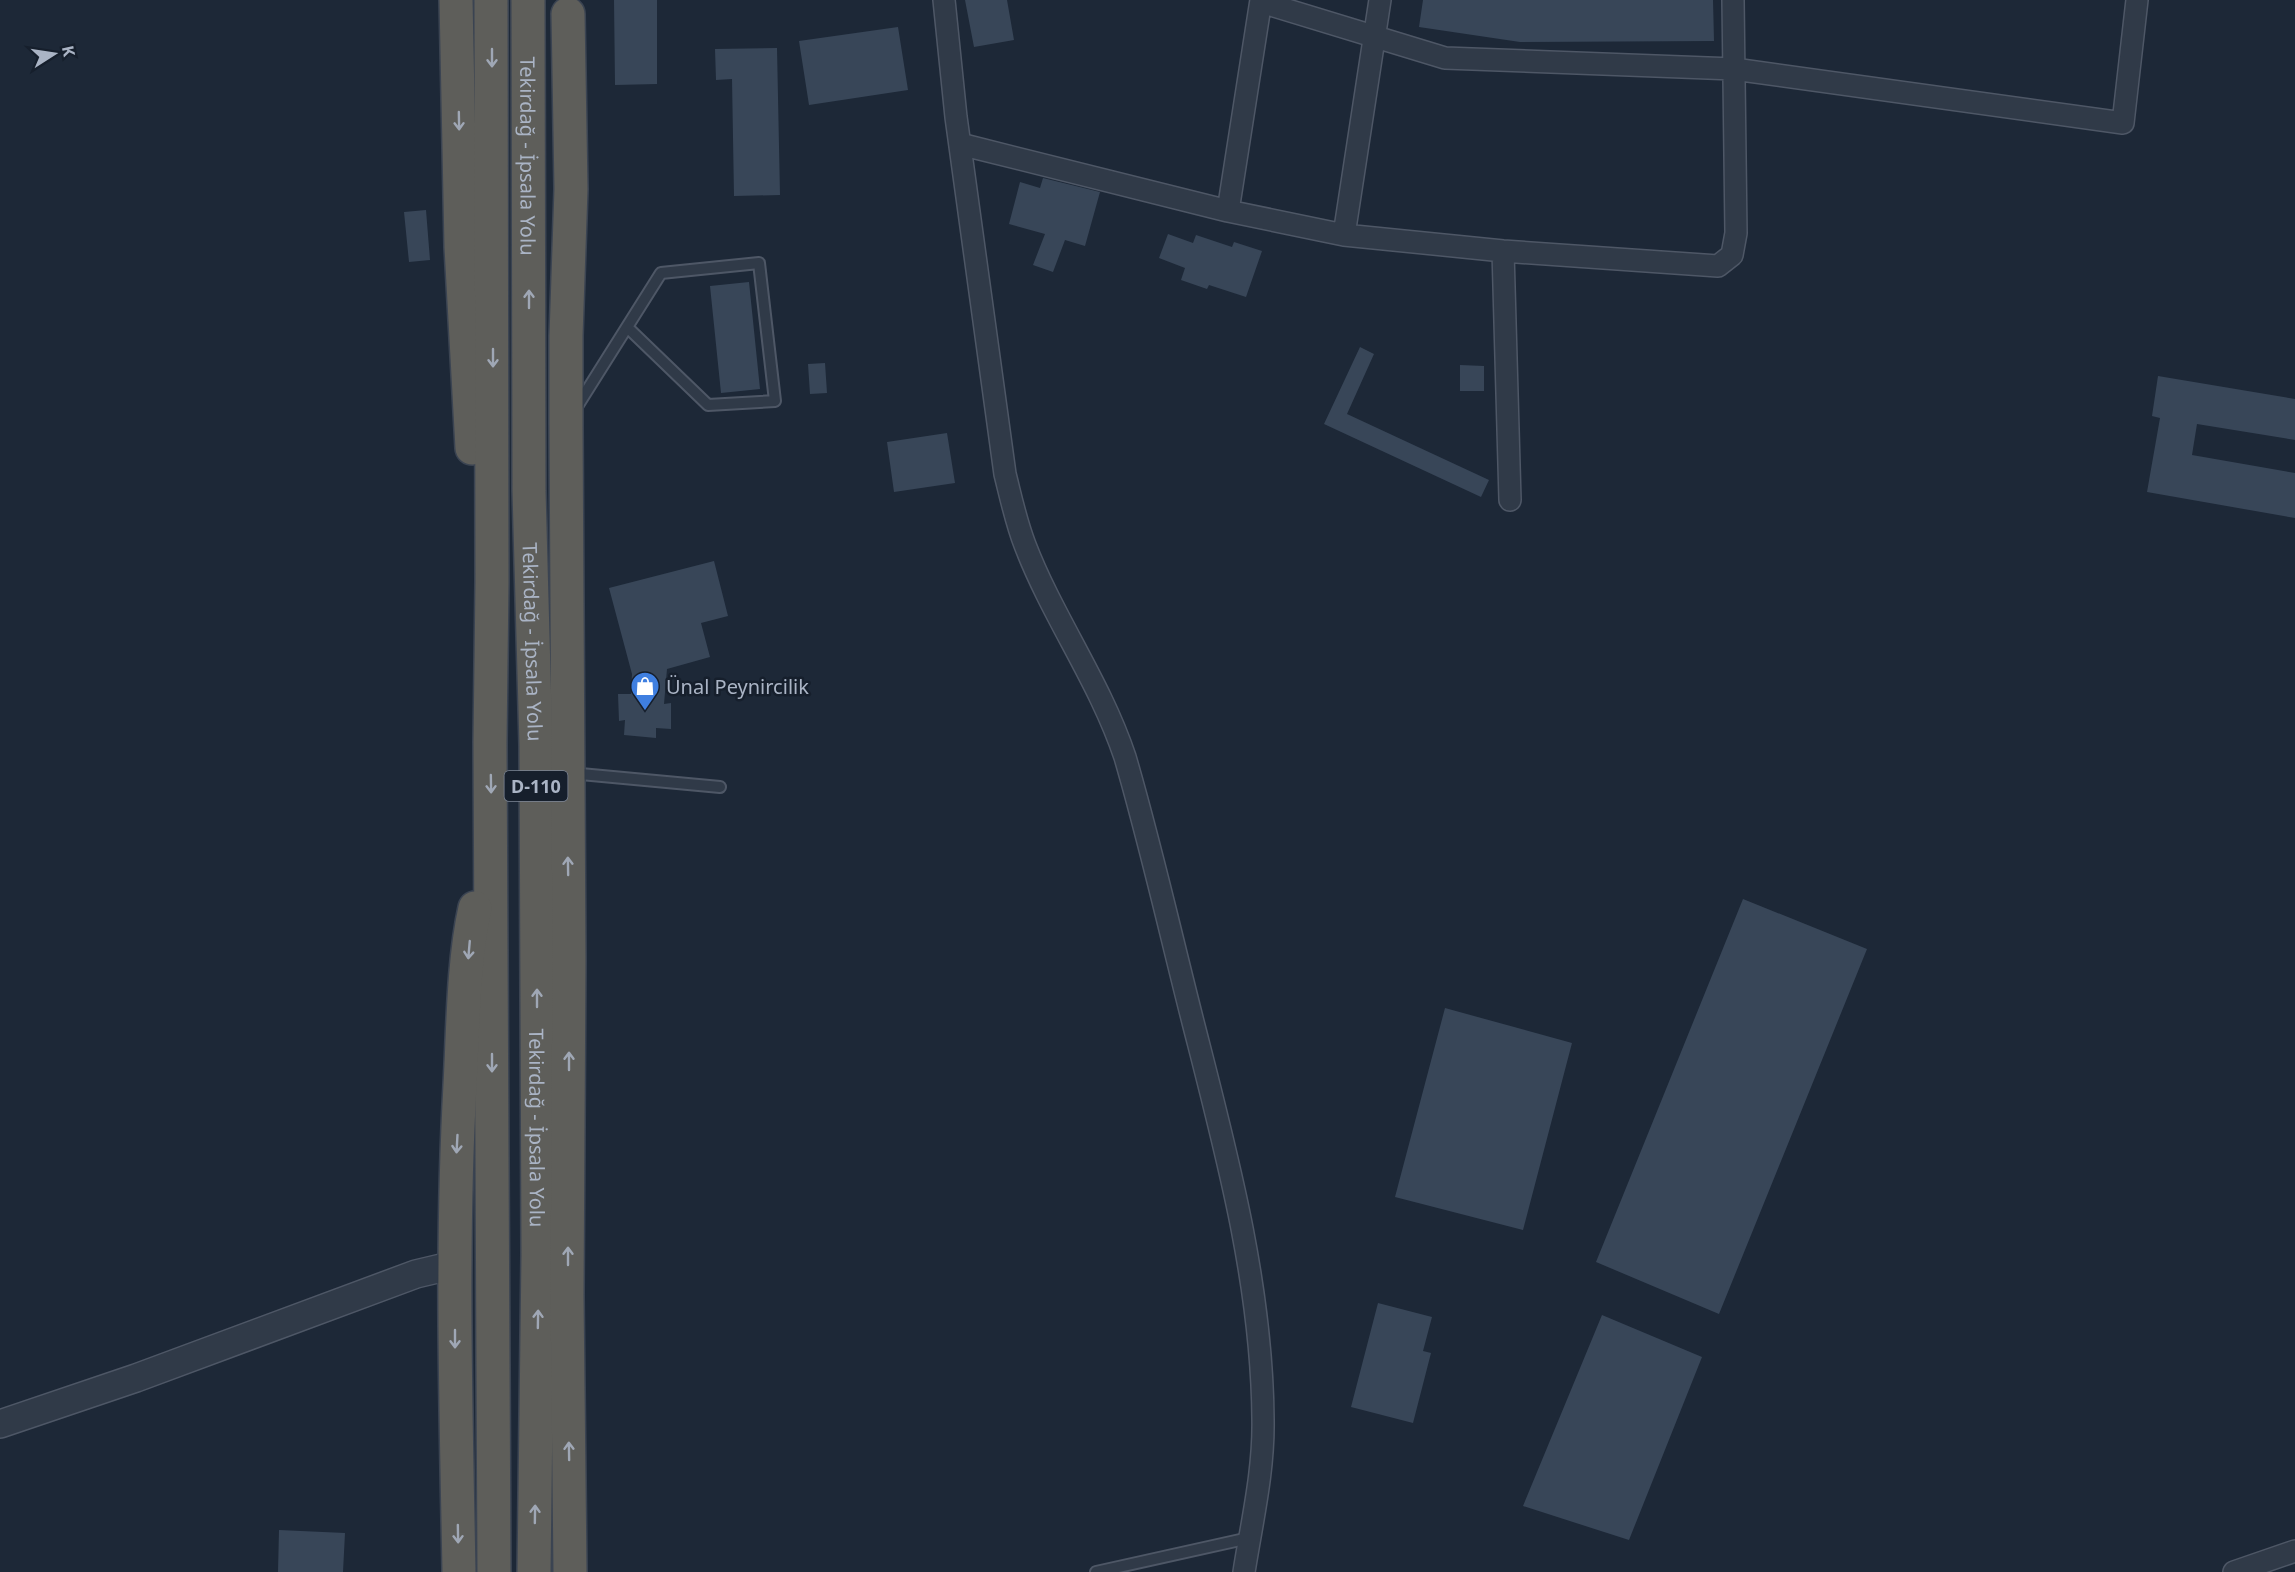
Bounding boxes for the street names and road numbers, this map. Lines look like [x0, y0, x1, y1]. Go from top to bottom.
street label: Tekirdağ - İpsala Yolu [515, 56, 542, 256]
street label: Tekirdağ - İpsala Yolu [517, 542, 549, 742]
road number: D-110 [504, 771, 568, 801]
street label: Tekirdağ - İpsala Yolu [524, 1028, 551, 1227]

